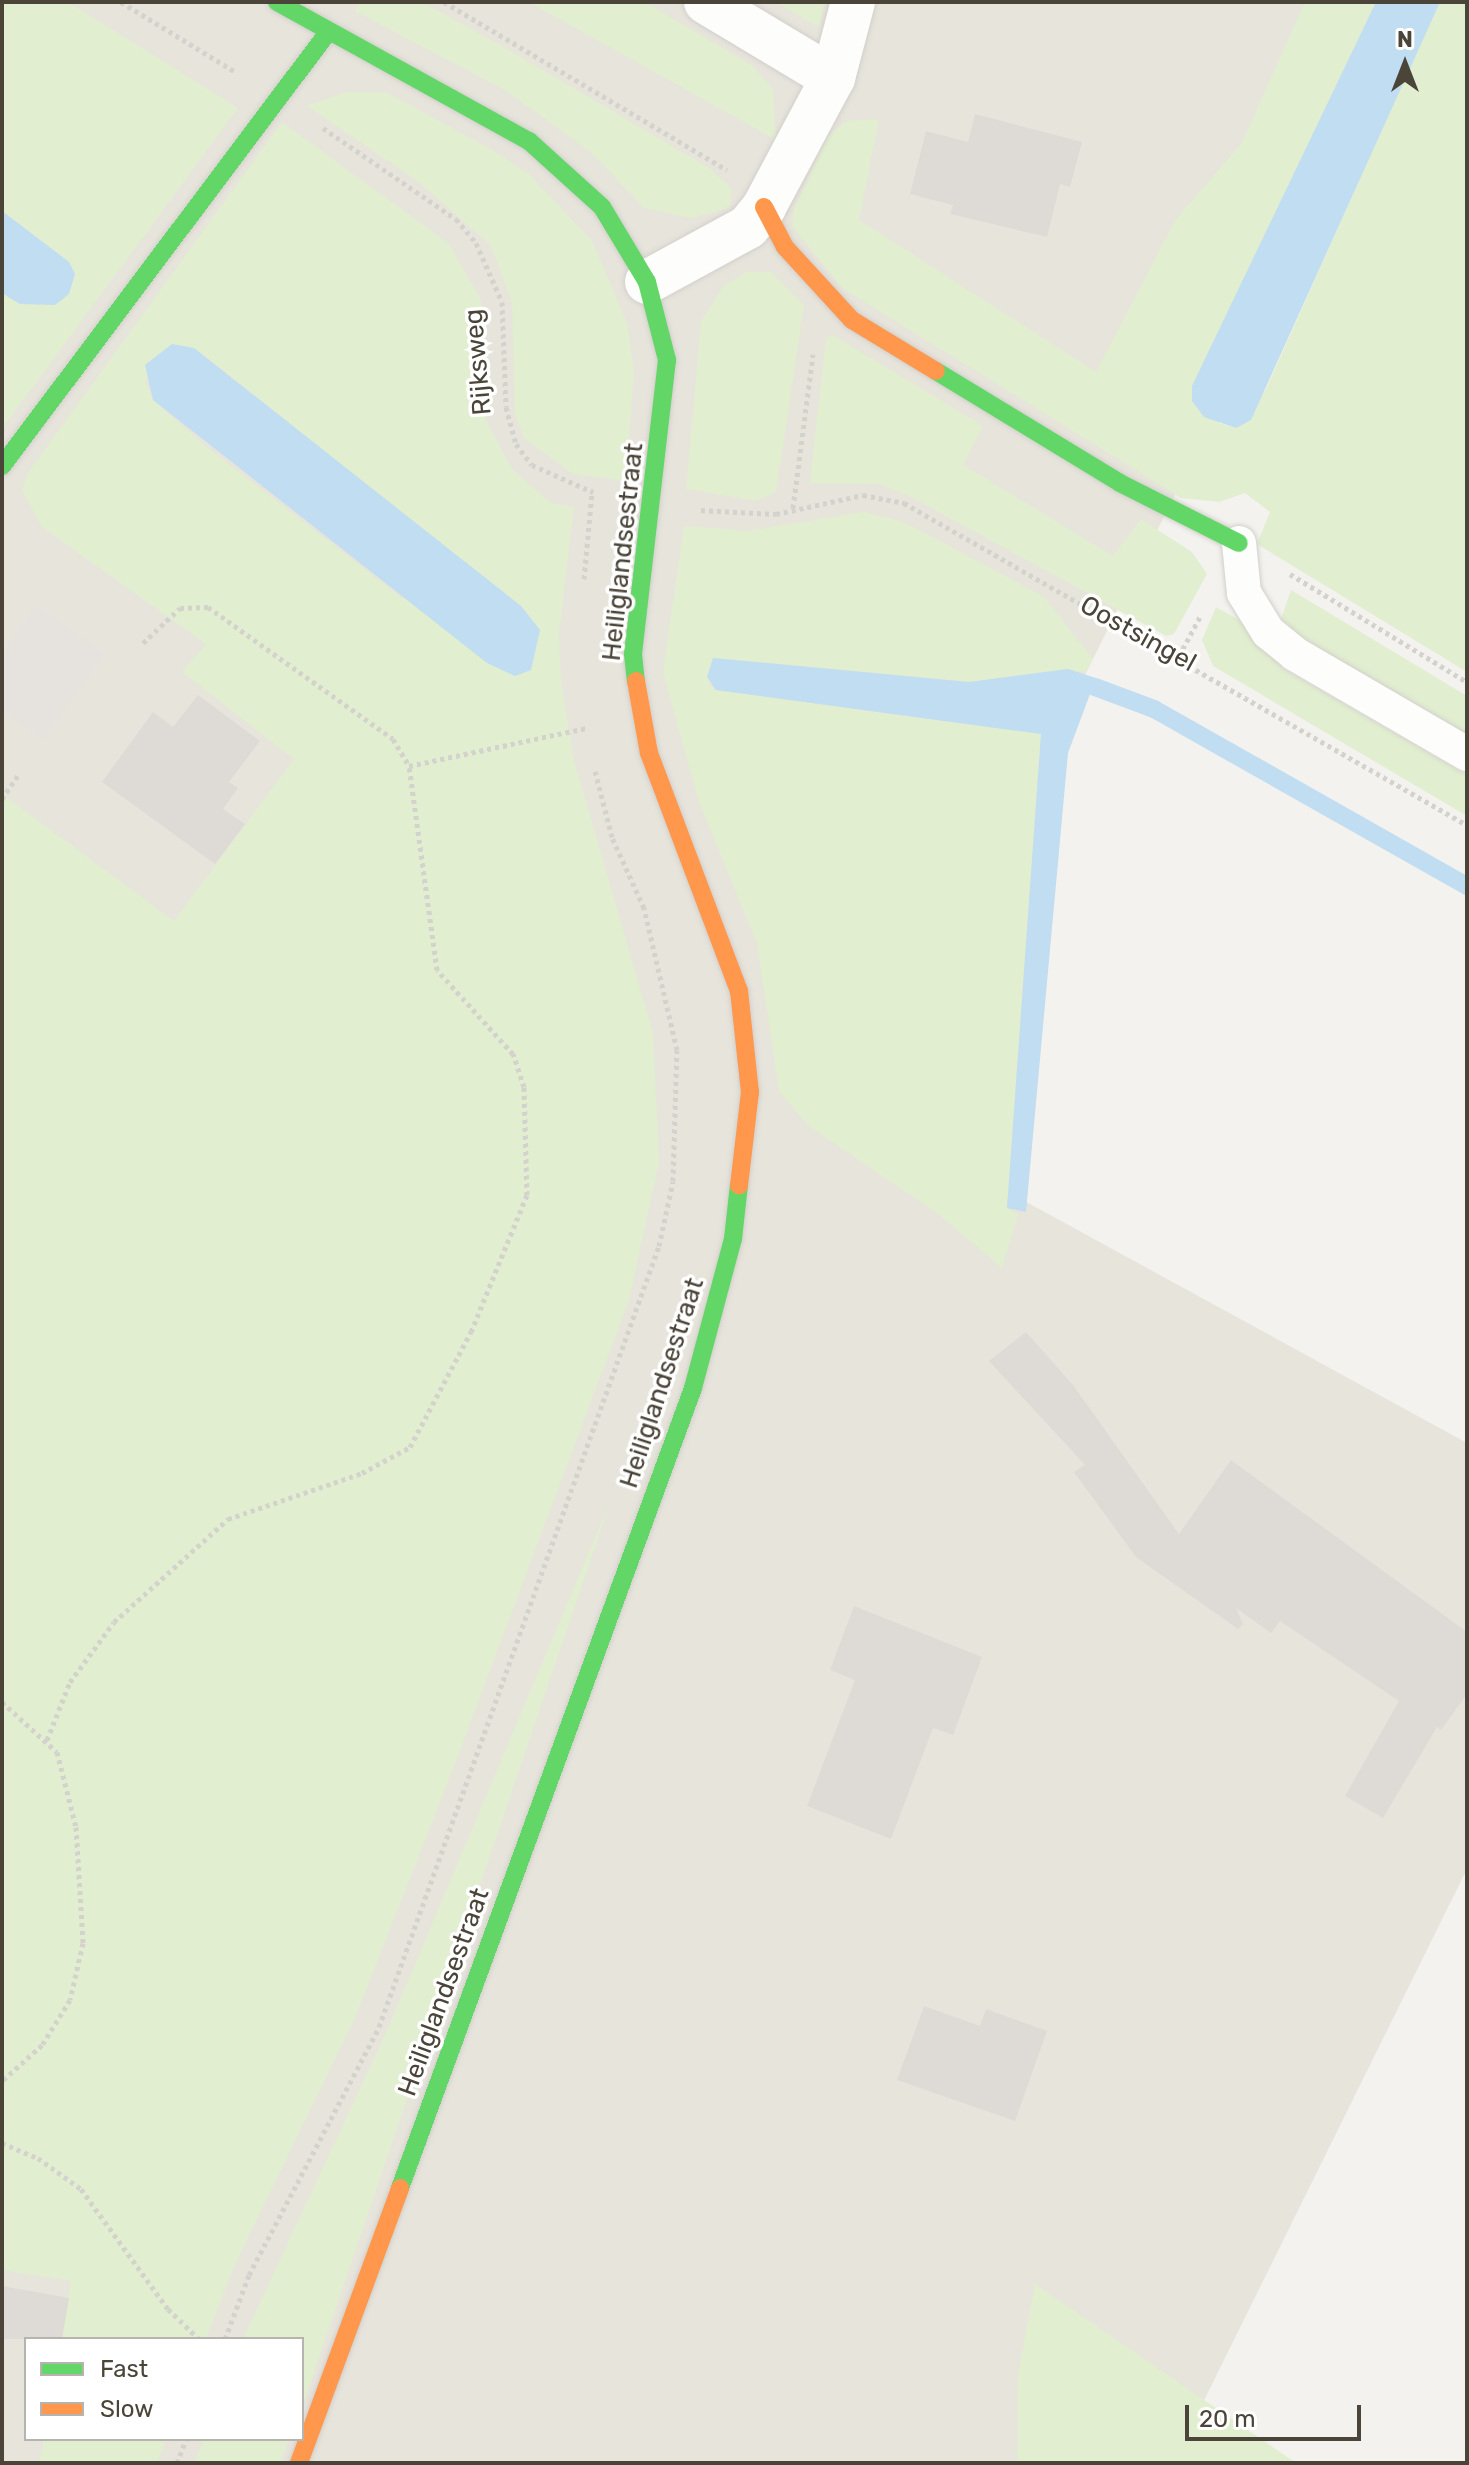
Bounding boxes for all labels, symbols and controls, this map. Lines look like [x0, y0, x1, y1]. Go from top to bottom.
north arrow [1365, 24, 1445, 104]
text: N [1397, 26, 1413, 53]
street label: Rijksweg [458, 308, 498, 416]
street label: Heiliglandsestraat [596, 441, 650, 663]
street label: Oostsingel [1075, 589, 1201, 679]
street label: Heiliglandsestraat [613, 1274, 711, 1492]
street label: Heiliglandsestraat [392, 1884, 496, 2100]
legend [24, 2337, 304, 2441]
text: Fast [100, 2355, 148, 2383]
scale bar [1189, 2389, 1365, 2439]
text: Slow [100, 2395, 153, 2423]
text: 20 m [1199, 2405, 1256, 2433]

